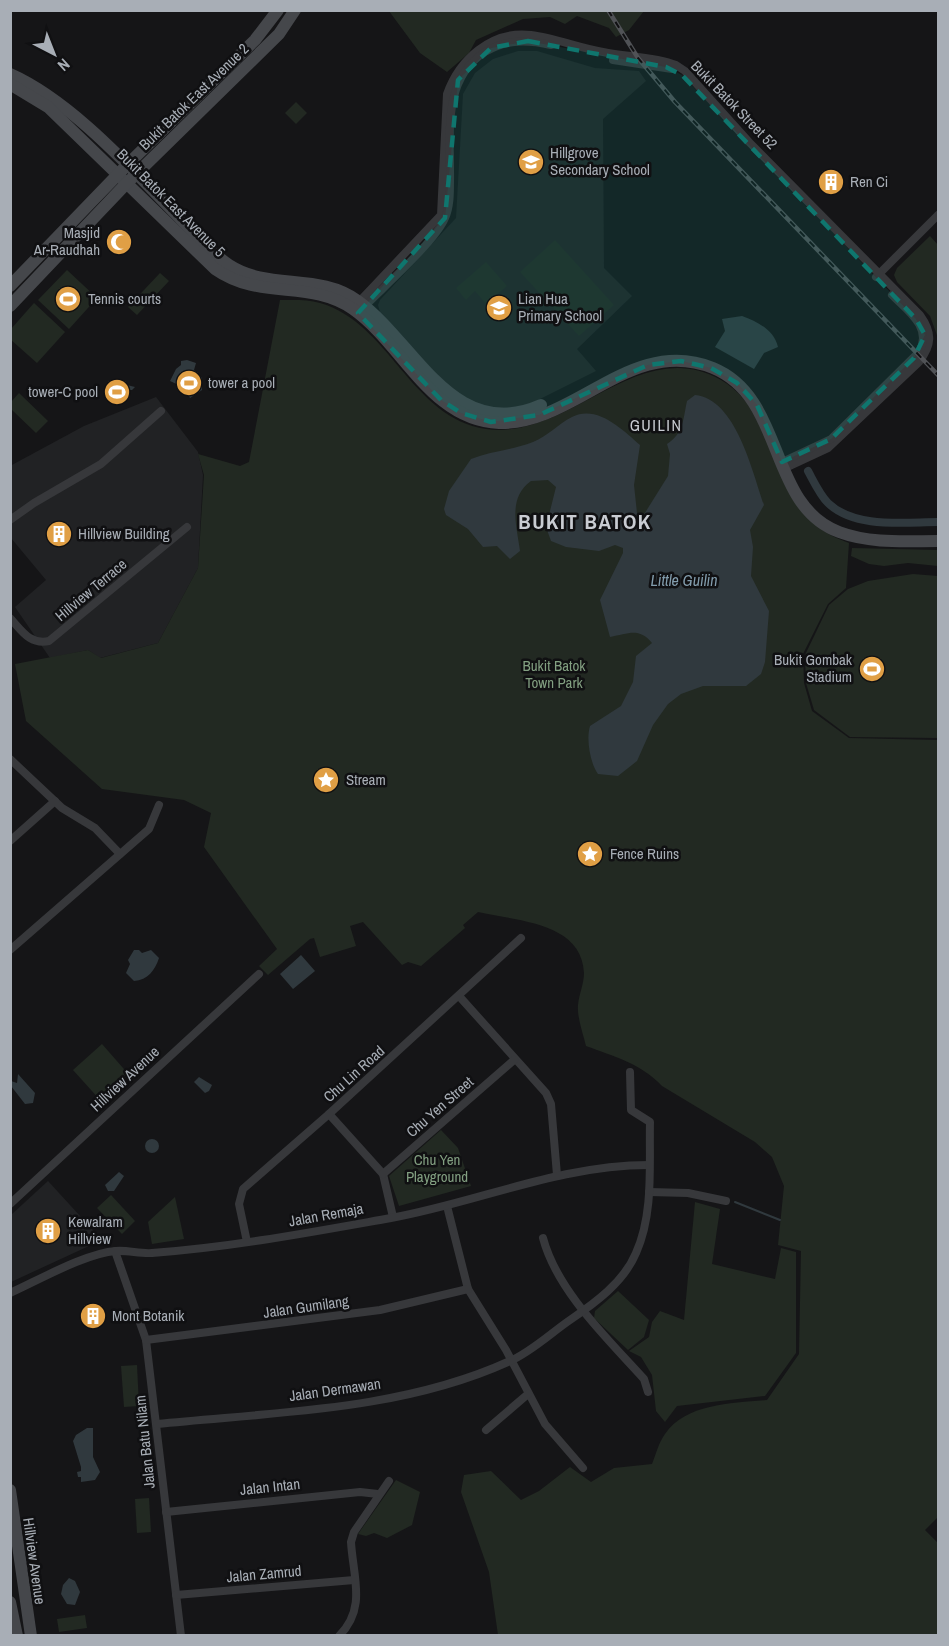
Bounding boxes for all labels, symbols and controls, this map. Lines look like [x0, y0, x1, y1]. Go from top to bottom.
north arrow [24, 24, 84, 84]
street label: Bukit Batok East Avenue 2 [134, 38, 253, 155]
text: N [53, 54, 75, 76]
street label: Bukit Batok Street 52 [686, 56, 782, 154]
place label: Hillgrove Secondary School [550, 142, 650, 180]
street label: Bukit Batok East Avenue 5 [112, 144, 230, 262]
school or university icon: Hillgrove Secondary School [516, 147, 546, 177]
building icon: Ren Ci [816, 167, 846, 197]
place label: Ren Ci [850, 171, 888, 192]
place label: Masjid Ar-Raudhah [33, 222, 100, 260]
mosque icon: Masjid Ar-Raudhah [104, 227, 134, 257]
sports icon: Tennis courts [53, 284, 83, 314]
place label: Tennis courts [88, 288, 161, 309]
place label: Lian Hua Primary School [518, 288, 602, 326]
school or university icon: Lian Hua Primary School [484, 293, 514, 323]
sports icon: tower a pool [174, 368, 204, 398]
place label: tower a pool [208, 372, 275, 393]
sports icon: tower-C pool [102, 377, 132, 407]
place label: tower-C pool [28, 381, 98, 402]
district label: GUILIN [630, 414, 682, 436]
district label: BUKIT BATOK [518, 507, 652, 536]
building icon: Hillview Building [44, 519, 74, 549]
place label: Hillview Building [78, 523, 170, 544]
street label: Hillview Terrace [50, 553, 131, 626]
water label: Little Guilin [650, 569, 718, 591]
place label: Bukit Gombak Stadium [774, 649, 853, 687]
sports icon: Bukit Gombak Stadium [857, 654, 887, 684]
park label: Bukit Batok Town Park [523, 655, 586, 693]
place icon: Stream [311, 765, 341, 795]
place label: Stream [346, 769, 386, 790]
place icon: Fence Ruins [575, 839, 605, 869]
place label: Fence Ruins [610, 843, 679, 864]
street label: Chu Lin Road [318, 1040, 389, 1107]
street label: Hillview Avenue [86, 1041, 164, 1116]
street label: Chu Yen Street [401, 1071, 478, 1142]
park label: Chu Yen Playground [406, 1149, 468, 1187]
street label: Jalan Remaja [287, 1198, 365, 1231]
place label: Kewalram Hillview [68, 1211, 123, 1249]
building icon: Kewalram Hillview [33, 1216, 63, 1246]
street label: Jalan Gumilang [262, 1290, 350, 1323]
building icon: Mont Botanik [78, 1301, 108, 1331]
place label: Mont Botanik [112, 1305, 185, 1326]
street label: Jalan Dermawan [288, 1373, 382, 1406]
street label: Jalan Batu Nilam [129, 1394, 160, 1490]
street label: Jalan Intan [239, 1473, 301, 1500]
street label: Hillview Avenue [18, 1516, 51, 1606]
street label: Jalan Zamrud [226, 1560, 302, 1587]

